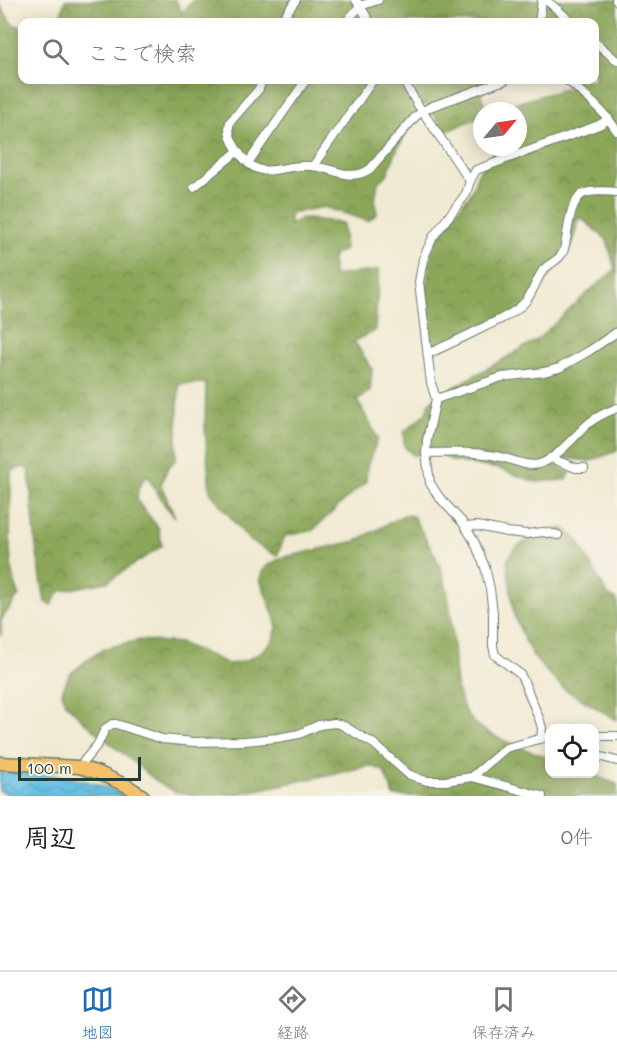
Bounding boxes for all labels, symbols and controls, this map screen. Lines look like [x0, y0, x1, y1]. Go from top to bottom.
search box [18, 18, 599, 84]
icon: search [39, 35, 72, 68]
text: ここで検索 [87, 38, 197, 67]
north arrow [473, 102, 527, 156]
map controls [545, 724, 599, 778]
button: locate [545, 724, 599, 778]
scale bar [18, 754, 141, 782]
text: 100 m [27, 757, 72, 778]
text: 周辺 [24, 820, 76, 854]
text: 0件 [561, 823, 593, 849]
tab: 地図 [81, 983, 114, 1043]
tab: 経路 [276, 983, 309, 1043]
tab: 保存済み [472, 983, 536, 1043]

